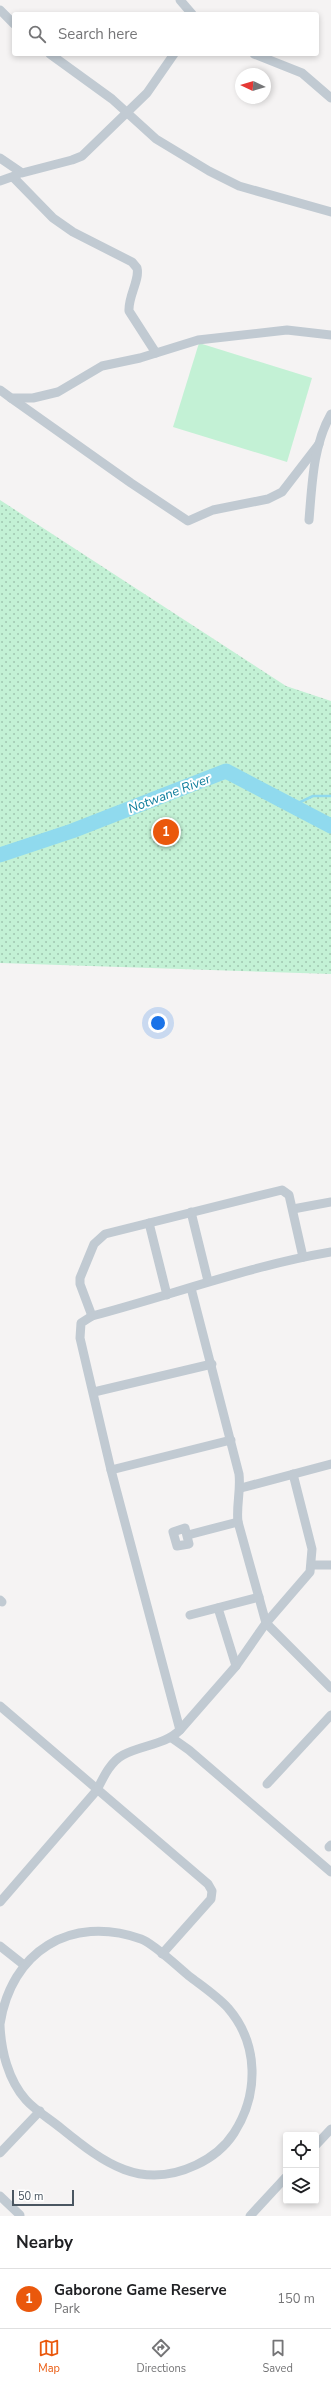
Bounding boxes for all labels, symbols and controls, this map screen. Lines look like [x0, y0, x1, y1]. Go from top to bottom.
search box [12, 12, 319, 56]
icon: search [26, 23, 48, 45]
text: Search here [58, 24, 138, 44]
north arrow [235, 68, 271, 104]
water label: Notwane River [126, 770, 213, 818]
pin: 1 [153, 817, 179, 847]
your location [148, 1013, 168, 1033]
map controls [283, 2132, 319, 2204]
button: locate [283, 2132, 319, 2168]
button: layers [283, 2168, 319, 2204]
scale bar [12, 2188, 74, 2207]
text: 50 m [18, 2189, 43, 2204]
text: Nearby [16, 2231, 73, 2254]
text: Gaborone Game Reserve [54, 2280, 227, 2300]
text: 1 [25, 2290, 33, 2308]
text: 150 m [277, 2290, 315, 2308]
text: Park [54, 2300, 80, 2318]
tab: Map [38, 2337, 60, 2376]
tab: Directions [136, 2337, 186, 2376]
tab: Saved [262, 2337, 293, 2376]

